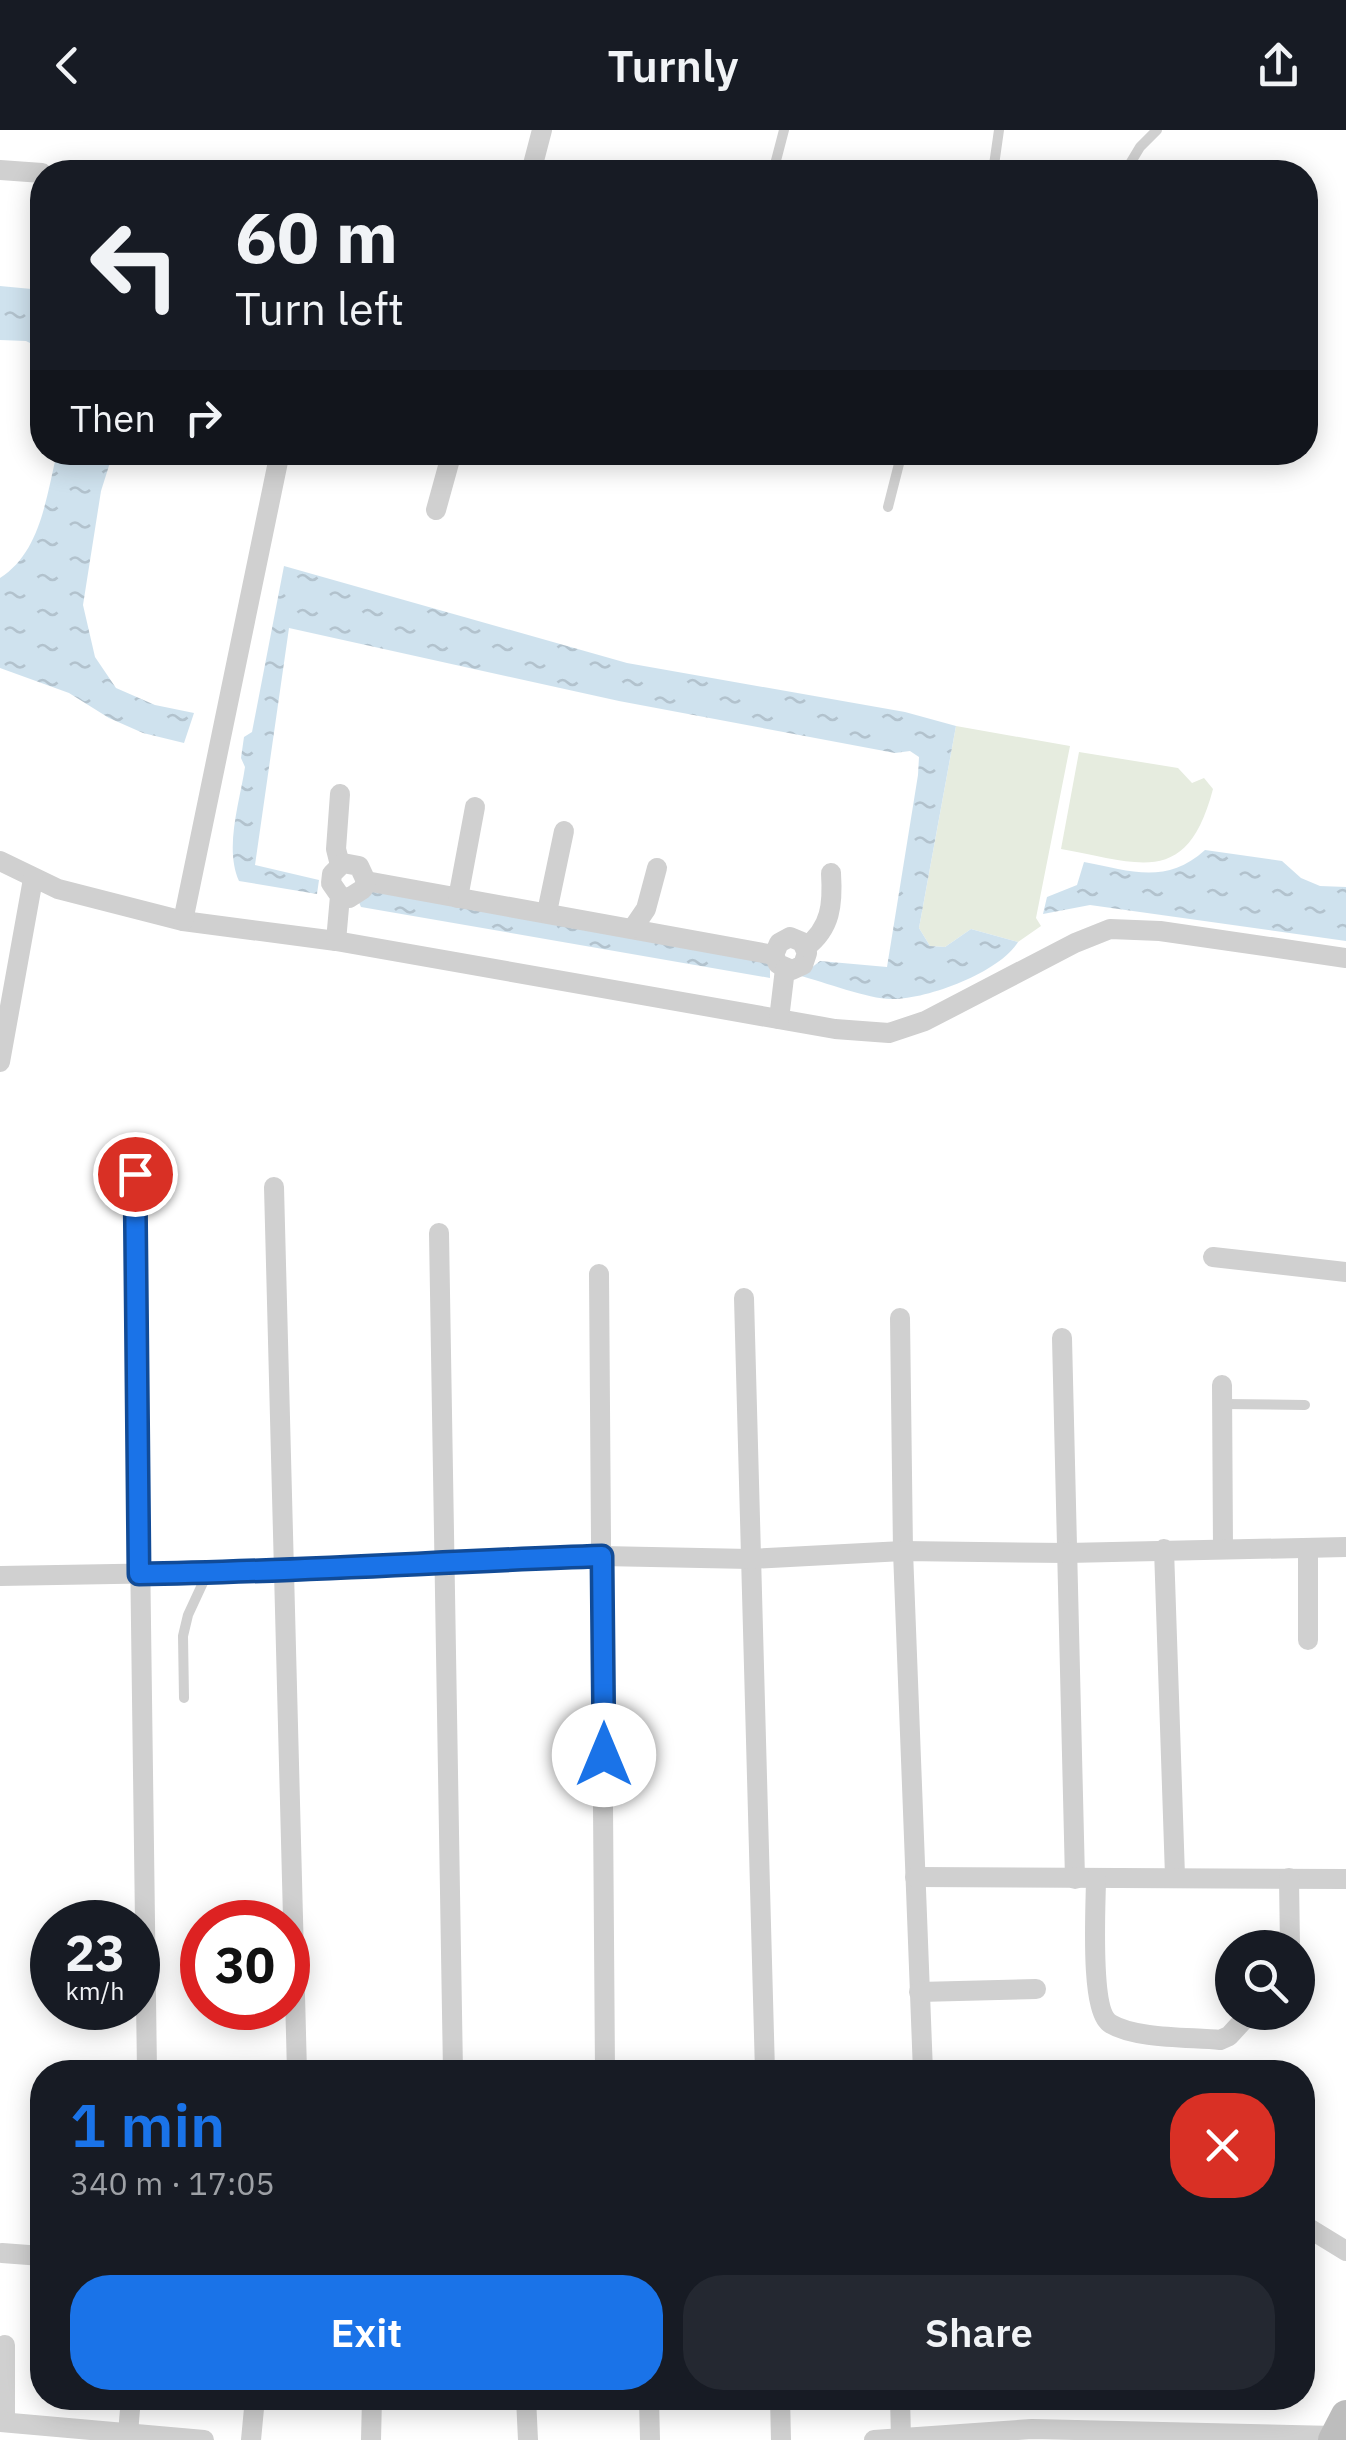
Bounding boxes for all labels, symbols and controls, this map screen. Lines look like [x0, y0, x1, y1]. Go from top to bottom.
text: Turnly [607, 36, 739, 94]
icon: back [40, 38, 95, 93]
icon: share [1251, 38, 1306, 93]
text: 60 m [235, 191, 398, 282]
icon: left [70, 200, 200, 330]
text: Turn left [235, 279, 404, 337]
icon: right [176, 390, 231, 445]
text: Then [70, 393, 156, 442]
pin [93, 1132, 178, 1217]
icon: arrive [108, 1147, 163, 1202]
position arrow [552, 1703, 656, 1807]
speed limit sign: 30 [180, 1900, 310, 2030]
text: 23 [65, 1920, 125, 1985]
map controls [1215, 1930, 1315, 2030]
button: search [1215, 1930, 1315, 2030]
text: km/h [66, 1974, 124, 2007]
text: 1 min [70, 2085, 225, 2164]
button: close [1170, 2093, 1275, 2198]
text: 340 m · 17:05 [70, 2162, 275, 2204]
button: Exit [70, 2275, 663, 2390]
button: Share [683, 2275, 1275, 2390]

